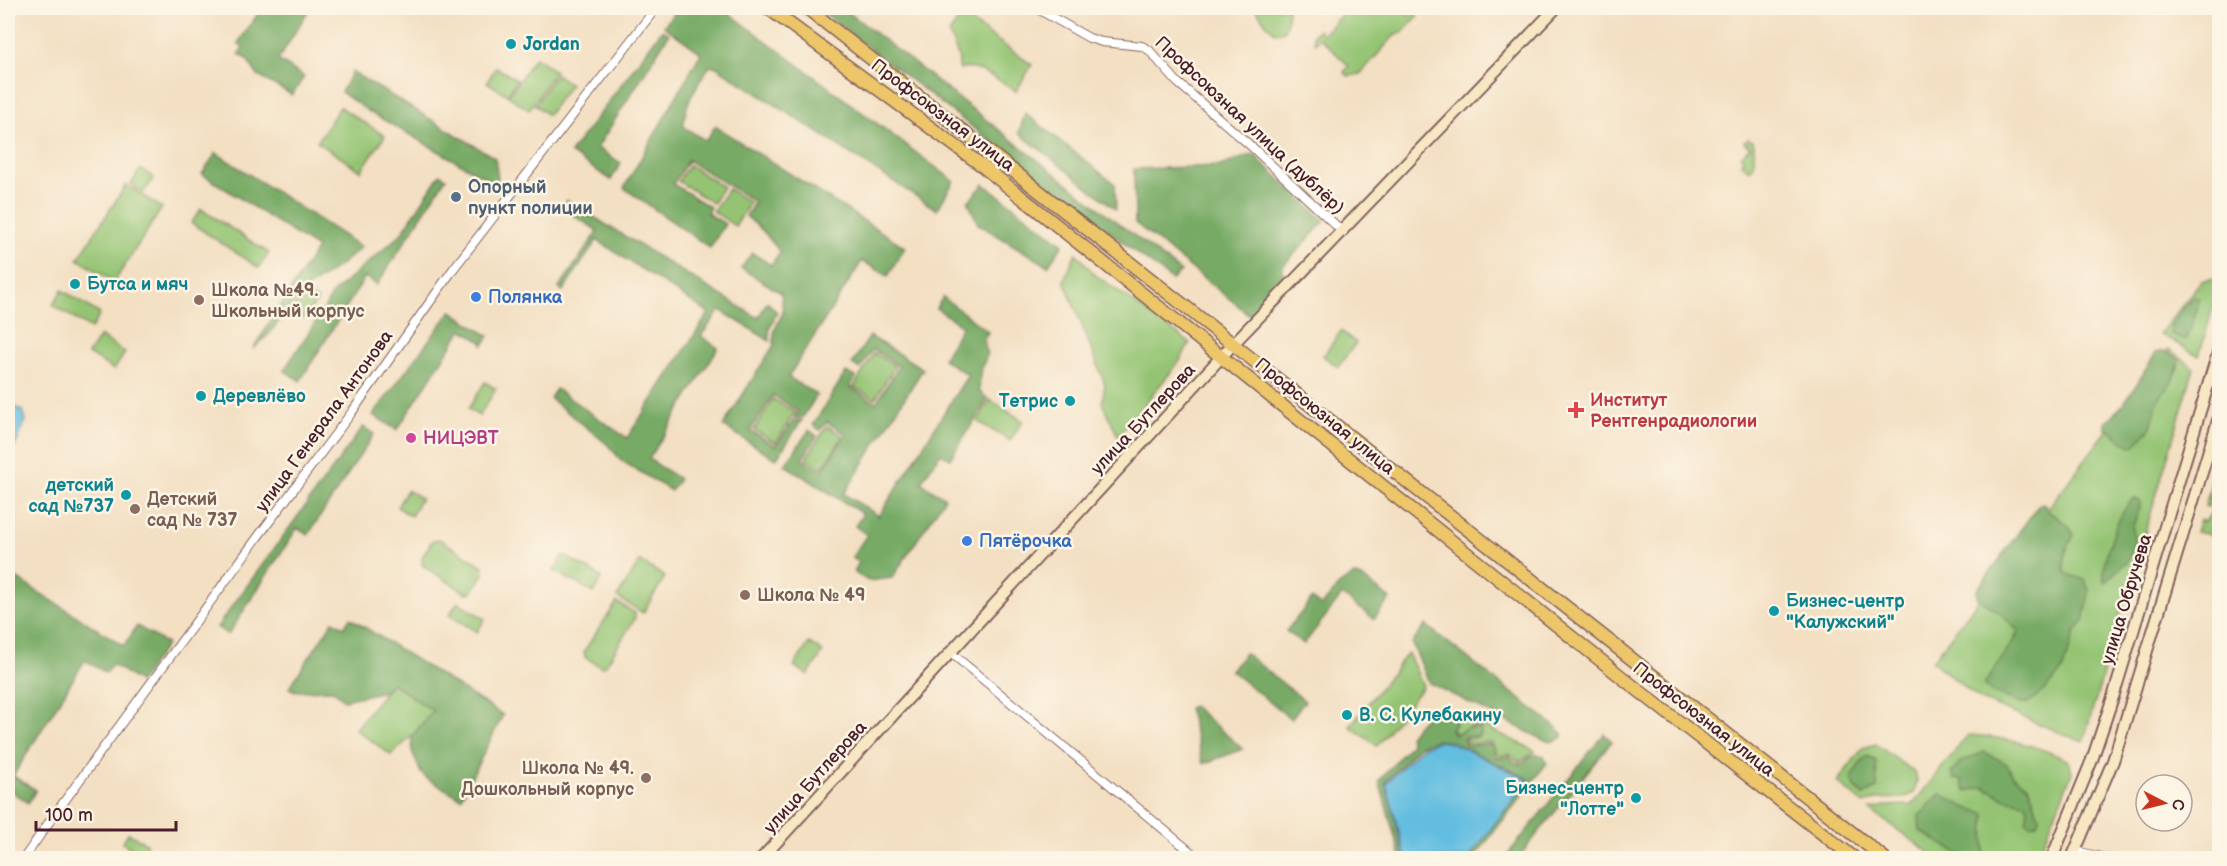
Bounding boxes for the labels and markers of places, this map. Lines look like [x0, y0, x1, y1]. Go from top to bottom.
place label: Jordan [523, 34, 580, 55]
marker: Jordan [504, 37, 518, 51]
place label: Опорный пункт полиции [468, 177, 593, 219]
marker: Опорный пункт полиции [449, 190, 463, 204]
place label: Бутса и мяч [87, 274, 188, 295]
marker: Бутса и мяч [68, 277, 82, 291]
place label: Школа №49. Школьный корпус [211, 280, 365, 322]
place label: Полянка [488, 287, 563, 308]
marker: Полянка [469, 290, 483, 304]
marker: Школа №49. Школьный корпус [192, 293, 206, 307]
place label: Деревлёво [213, 386, 306, 407]
marker: Деревлёво [194, 389, 208, 403]
place label: Институт Рентгенрадиологии [1590, 390, 1757, 432]
place label: Тетрис [999, 391, 1058, 412]
marker: Тетрис [1063, 394, 1077, 408]
marker: Институт Рентгенрадиологии [1567, 401, 1585, 419]
place label: НИЦЭВТ [423, 428, 499, 449]
marker: НИЦЭВТ [404, 431, 418, 445]
place label: детский сад №737 [28, 475, 114, 517]
marker: детский сад №737 [119, 488, 133, 502]
place label: Детский сад № 737 [147, 489, 238, 531]
marker: Детский сад № 737 [128, 502, 142, 516]
place label: Пятёрочка [979, 531, 1072, 552]
marker: Пятёрочка [960, 534, 974, 548]
place label: Школа № 49 [757, 585, 865, 606]
marker: Школа № 49 [738, 588, 752, 602]
place label: Бизнес-центр "Калужский" [1786, 591, 1905, 633]
marker: Бизнес-центр "Калужский" [1767, 604, 1781, 618]
place label: В. С. Кулебакину [1359, 705, 1502, 726]
marker: В. С. Кулебакину [1340, 708, 1354, 722]
place label: Школа № 49. Дошкольный корпус [461, 758, 634, 800]
marker: Школа № 49. Дошкольный корпус [639, 771, 653, 785]
place label: Бизнес-центр "Лотте" [1505, 778, 1624, 820]
marker: Бизнес-центр "Лотте" [1629, 791, 1643, 805]

